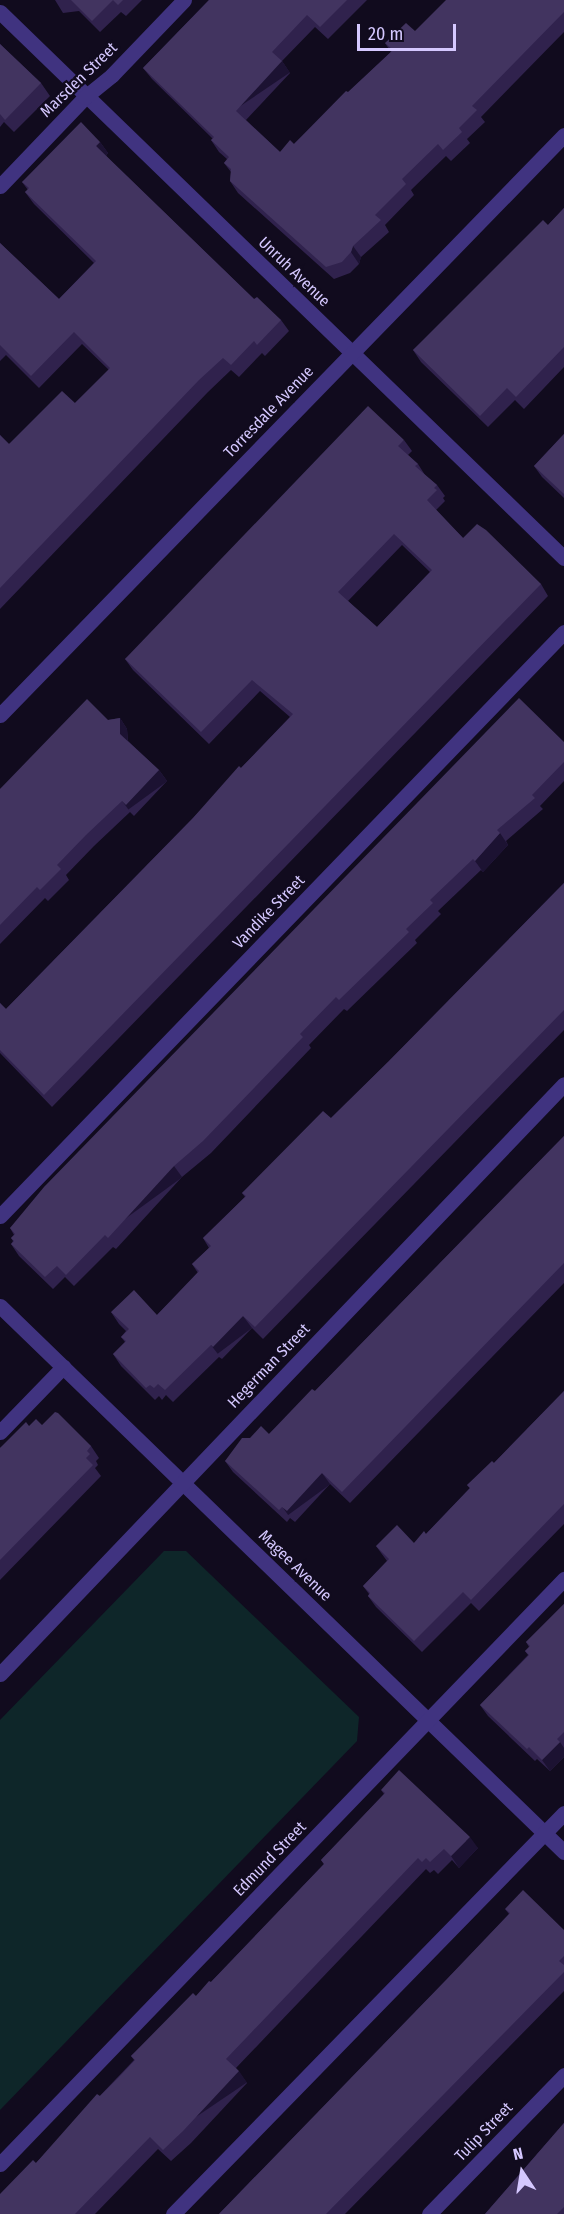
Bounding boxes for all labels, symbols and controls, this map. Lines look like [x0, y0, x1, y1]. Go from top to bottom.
scale bar [360, 12, 459, 50]
text: 20 m [368, 23, 403, 45]
street label: Marsden Street [37, 39, 121, 121]
street label: Unruh Avenue [254, 233, 334, 311]
street label: Torresdale Avenue [220, 362, 318, 462]
street label: Vandike Street [229, 871, 309, 953]
street label: Hegerman Street [224, 1320, 314, 1412]
street label: Magee Avenue [255, 1526, 335, 1606]
street label: Edmund Street [230, 1818, 310, 1900]
street label: Tulip Street [451, 2098, 517, 2166]
north arrow [492, 2142, 552, 2202]
text: N [511, 2144, 525, 2164]

